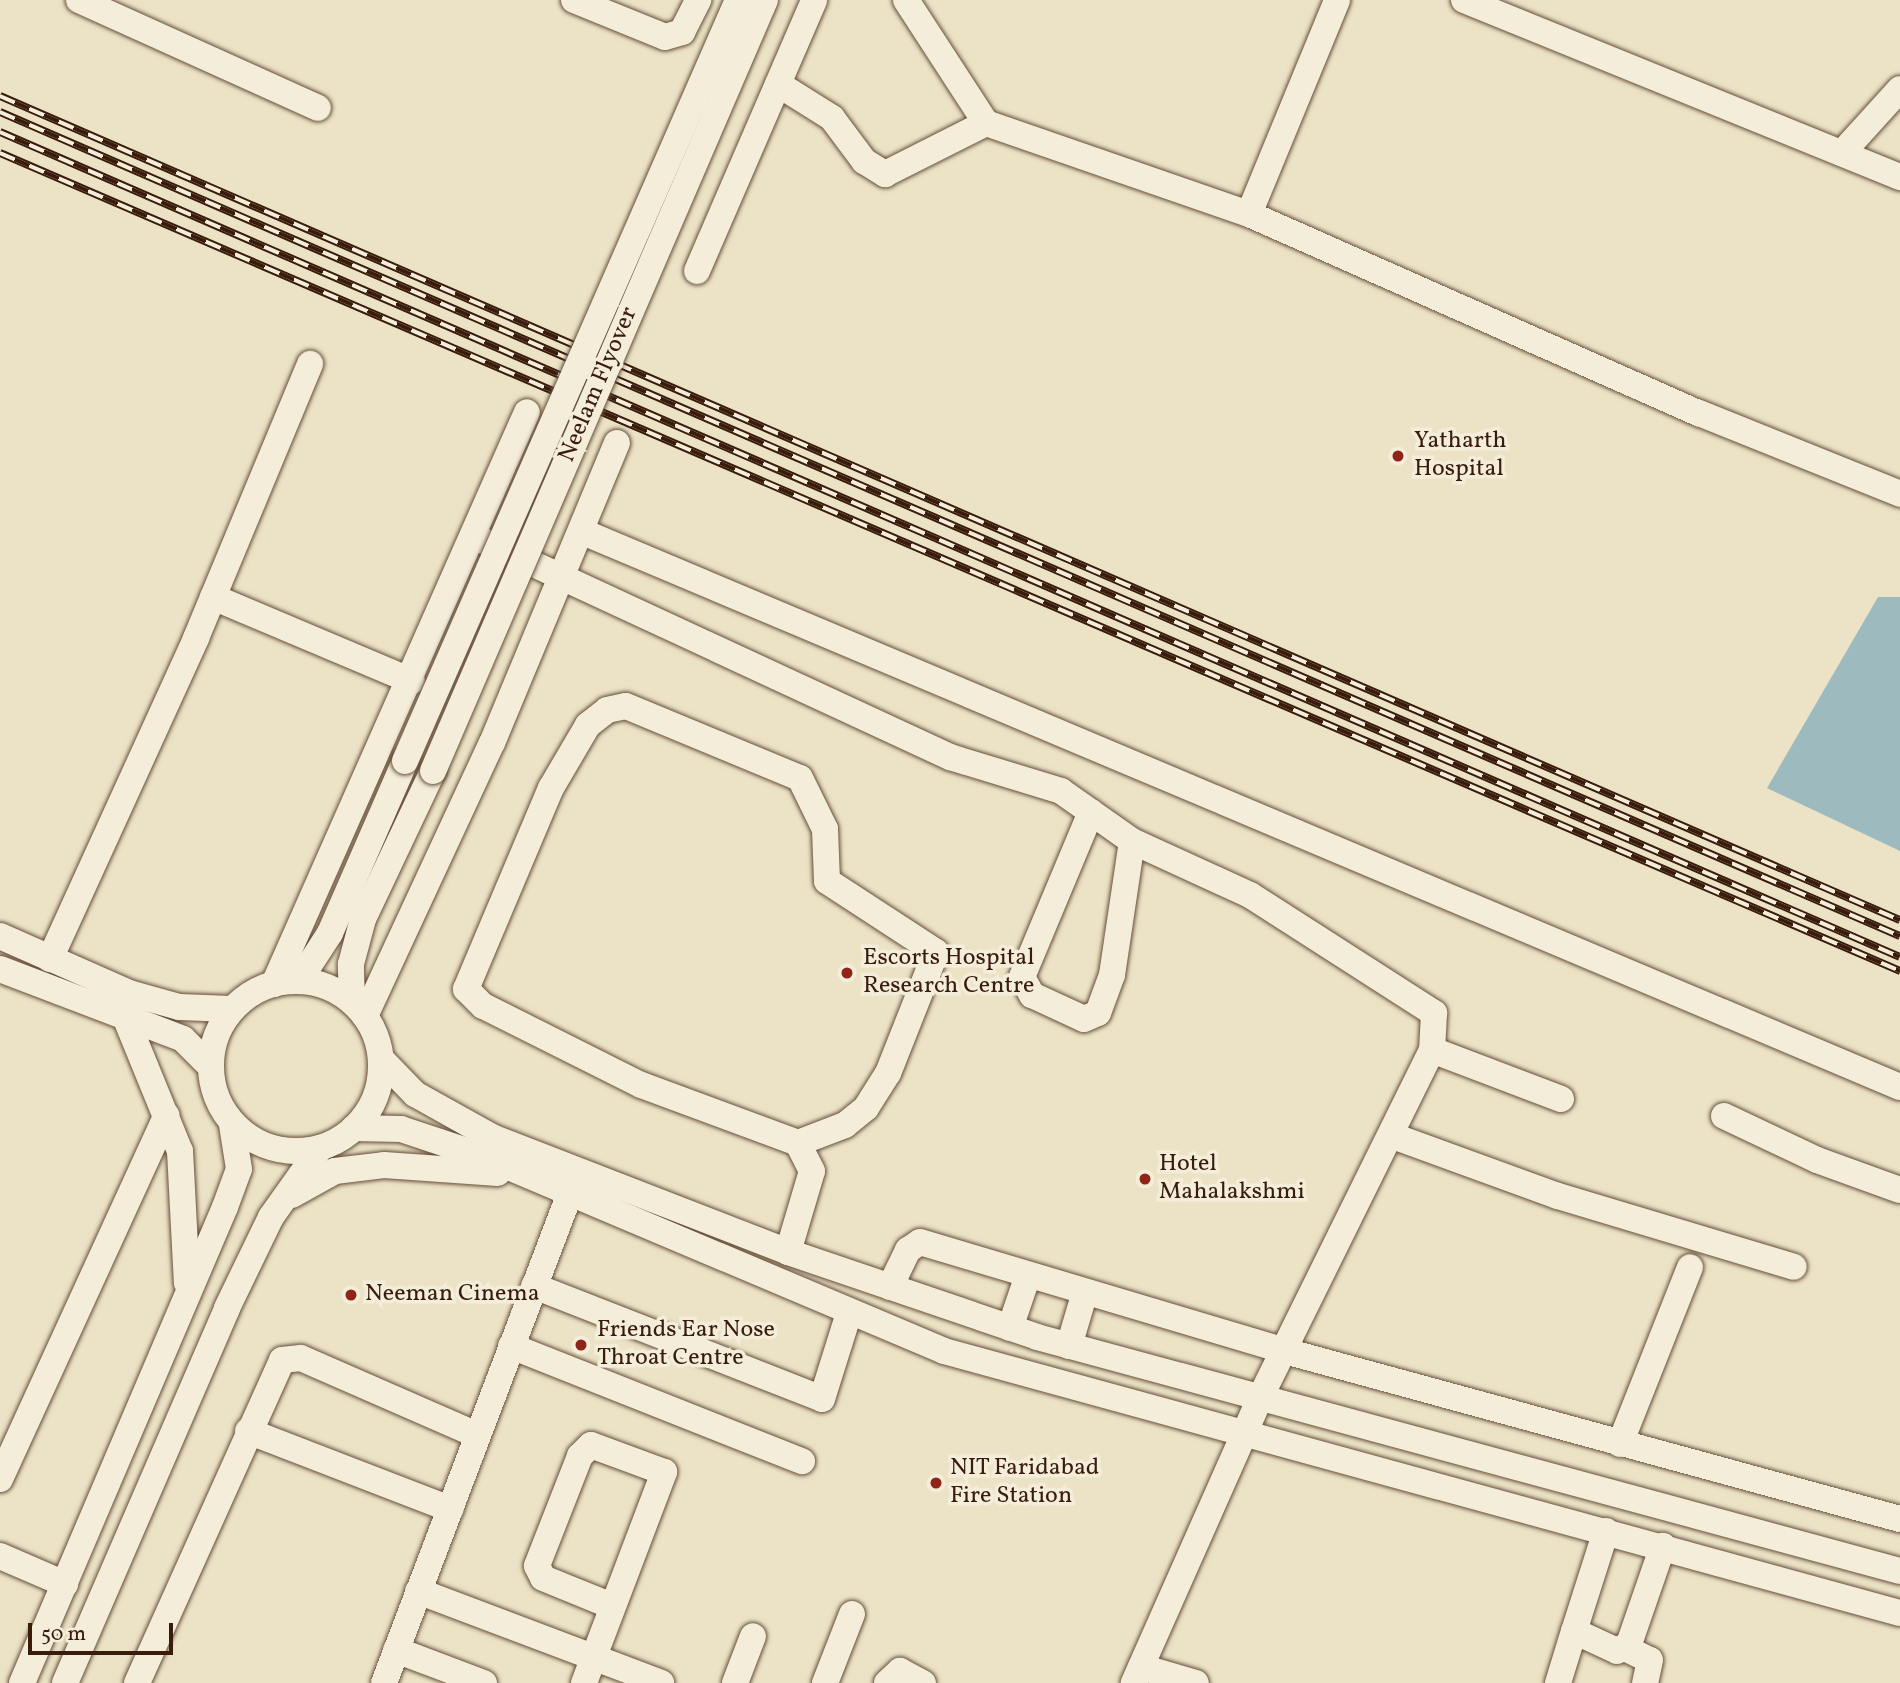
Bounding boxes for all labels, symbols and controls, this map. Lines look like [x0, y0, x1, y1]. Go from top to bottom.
street label: Neelam Flyover [553, 303, 645, 467]
place label: Yatharth Hospital [1414, 428, 1507, 484]
marker: Yatharth Hospital [1388, 446, 1408, 466]
place label: Escorts Hospital Research Centre [863, 945, 1034, 1001]
marker: Escorts Hospital Research Centre [837, 963, 857, 983]
place label: Hotel Mahalakshmi [1159, 1151, 1305, 1207]
marker: Hotel Mahalakshmi [1137, 1171, 1153, 1187]
place label: Neeman Cinema [365, 1281, 540, 1309]
marker: Neeman Cinema [343, 1287, 359, 1303]
place label: Friends Ear Nose Throat Centre [597, 1317, 775, 1373]
marker: Friends Ear Nose Throat Centre [571, 1335, 591, 1355]
place label: NIT Faridabad Fire Station [950, 1455, 1100, 1511]
marker: NIT Faridabad Fire Station [928, 1475, 944, 1491]
scale bar [32, 1610, 177, 1654]
text: 50 m [41, 1620, 86, 1649]

